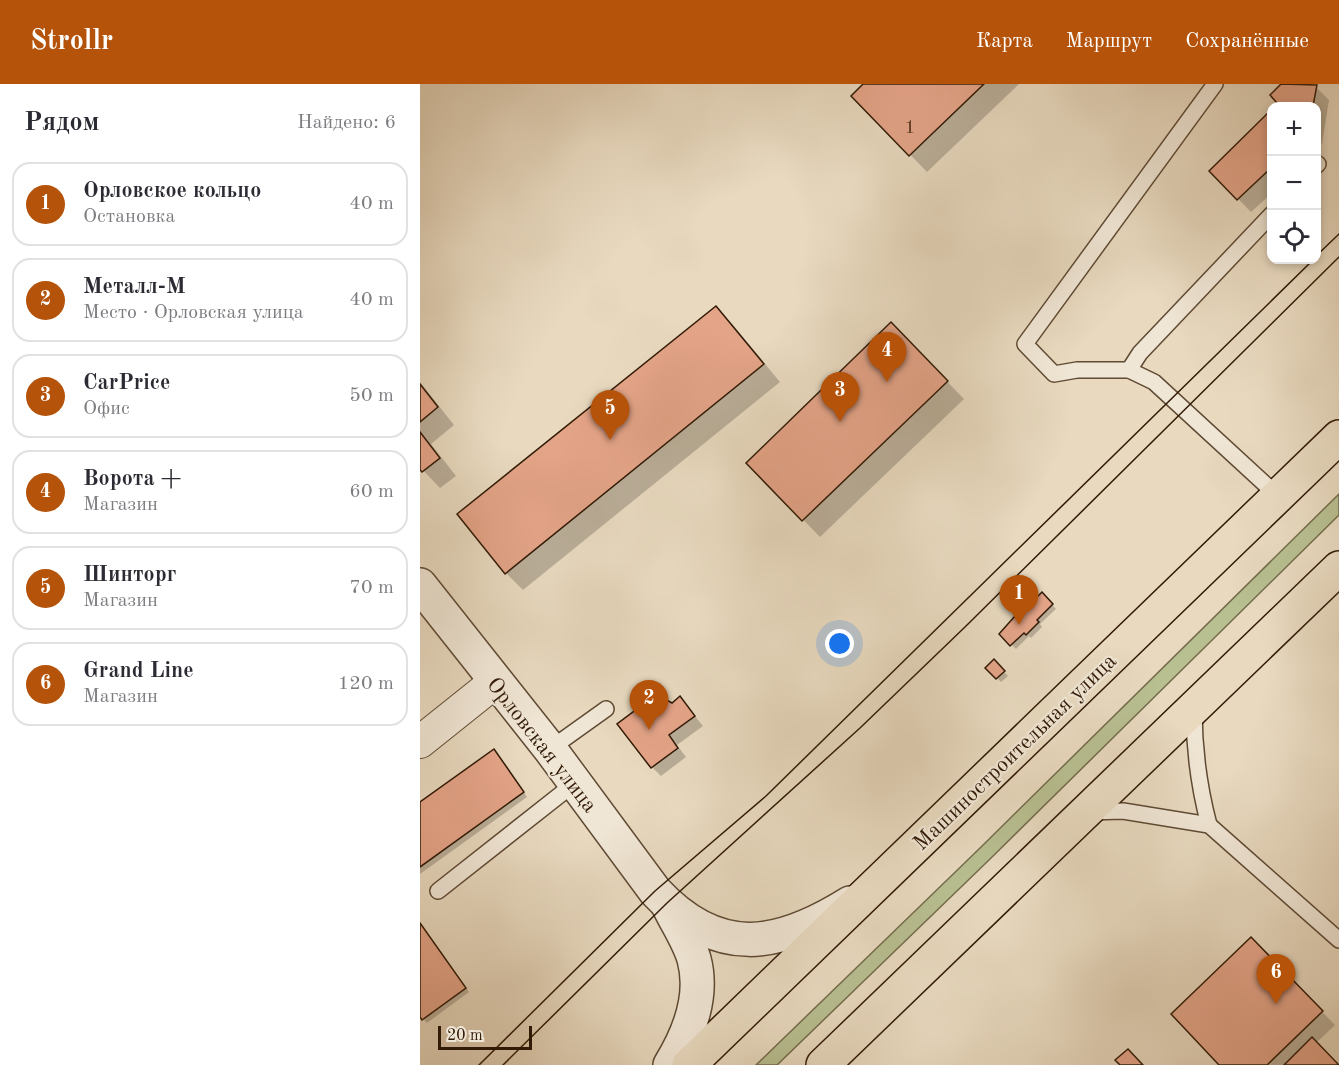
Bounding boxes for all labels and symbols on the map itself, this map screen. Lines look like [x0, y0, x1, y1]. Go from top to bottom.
house number: 1 [904, 118, 916, 138]
pin: 4 [868, 332, 906, 382]
pin: 3 [820, 372, 860, 422]
pin: 5 [590, 390, 630, 440]
pin: 1 [1000, 576, 1038, 625]
your location [825, 629, 854, 658]
street label: Машиностроительная улица [910, 650, 1121, 855]
street label: Орловская улица [482, 674, 601, 817]
pin: 2 [630, 680, 668, 730]
pin: 6 [1256, 954, 1296, 1004]
scale bar [438, 1023, 532, 1050]

